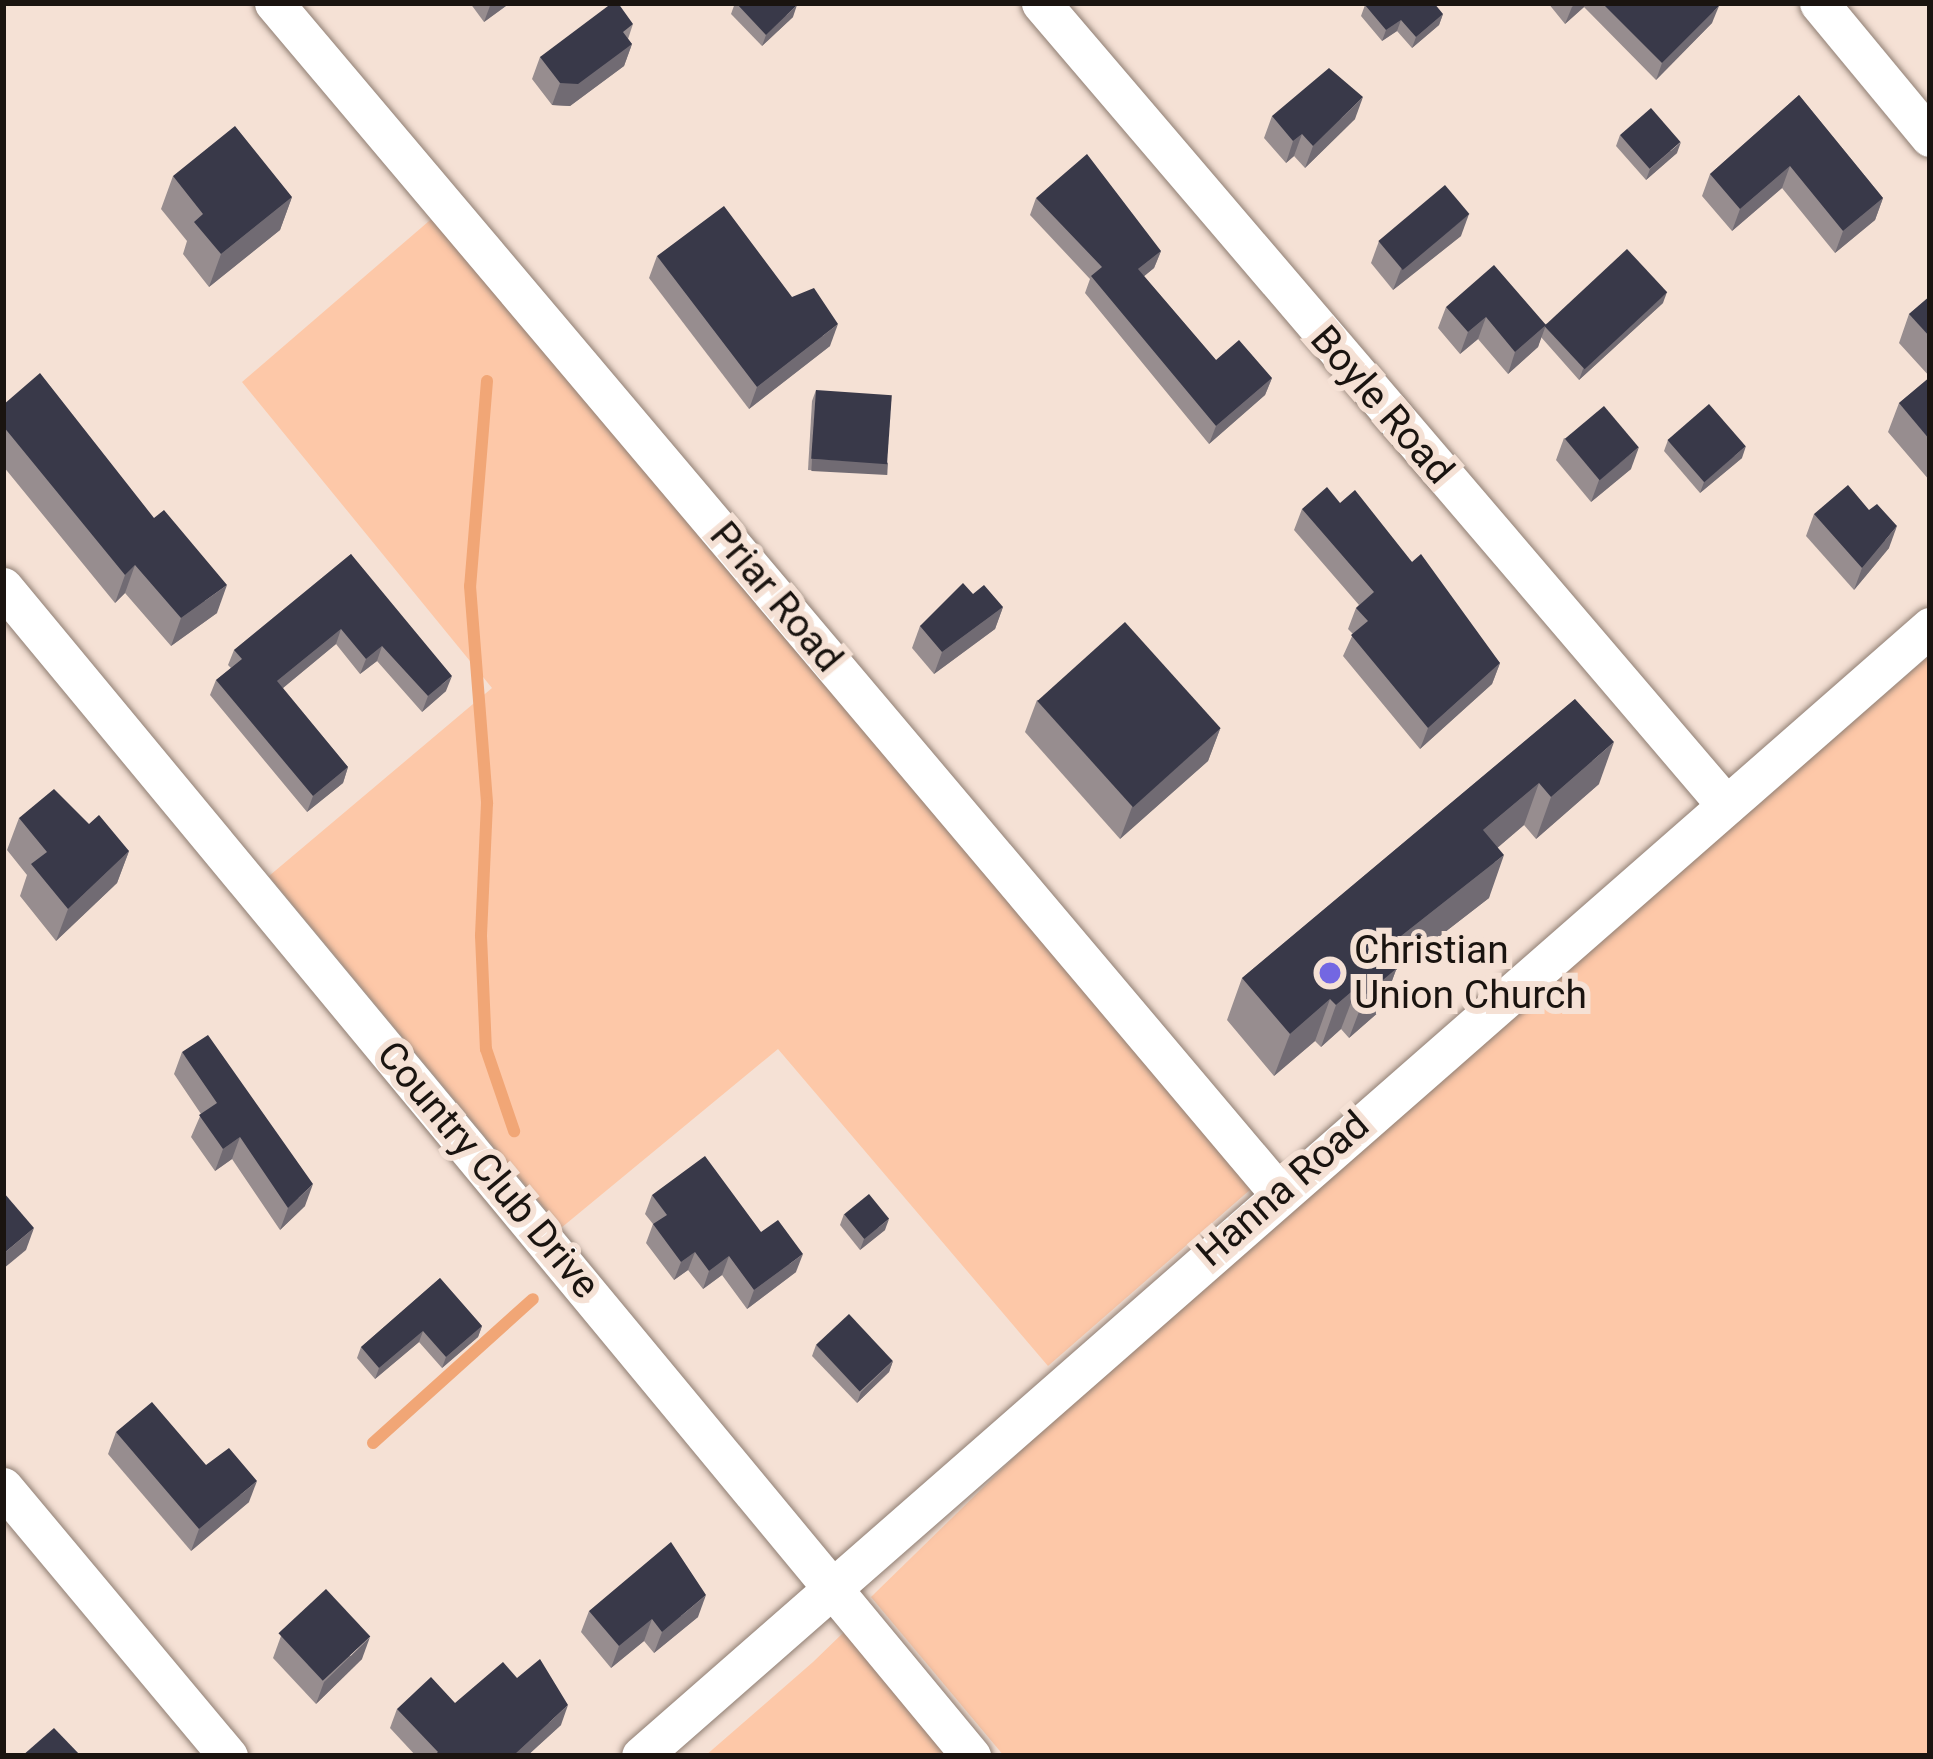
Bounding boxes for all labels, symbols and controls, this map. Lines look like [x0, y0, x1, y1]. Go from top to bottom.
street label: Boyle Road [1301, 316, 1463, 494]
street label: Priar Road [700, 513, 852, 681]
place label: Christian Union Church [1354, 928, 1587, 1019]
marker: Christian Union Church [1317, 960, 1343, 986]
street label: Country Club Drive [367, 1032, 609, 1308]
street label: Hanna Road [1187, 1102, 1379, 1276]

